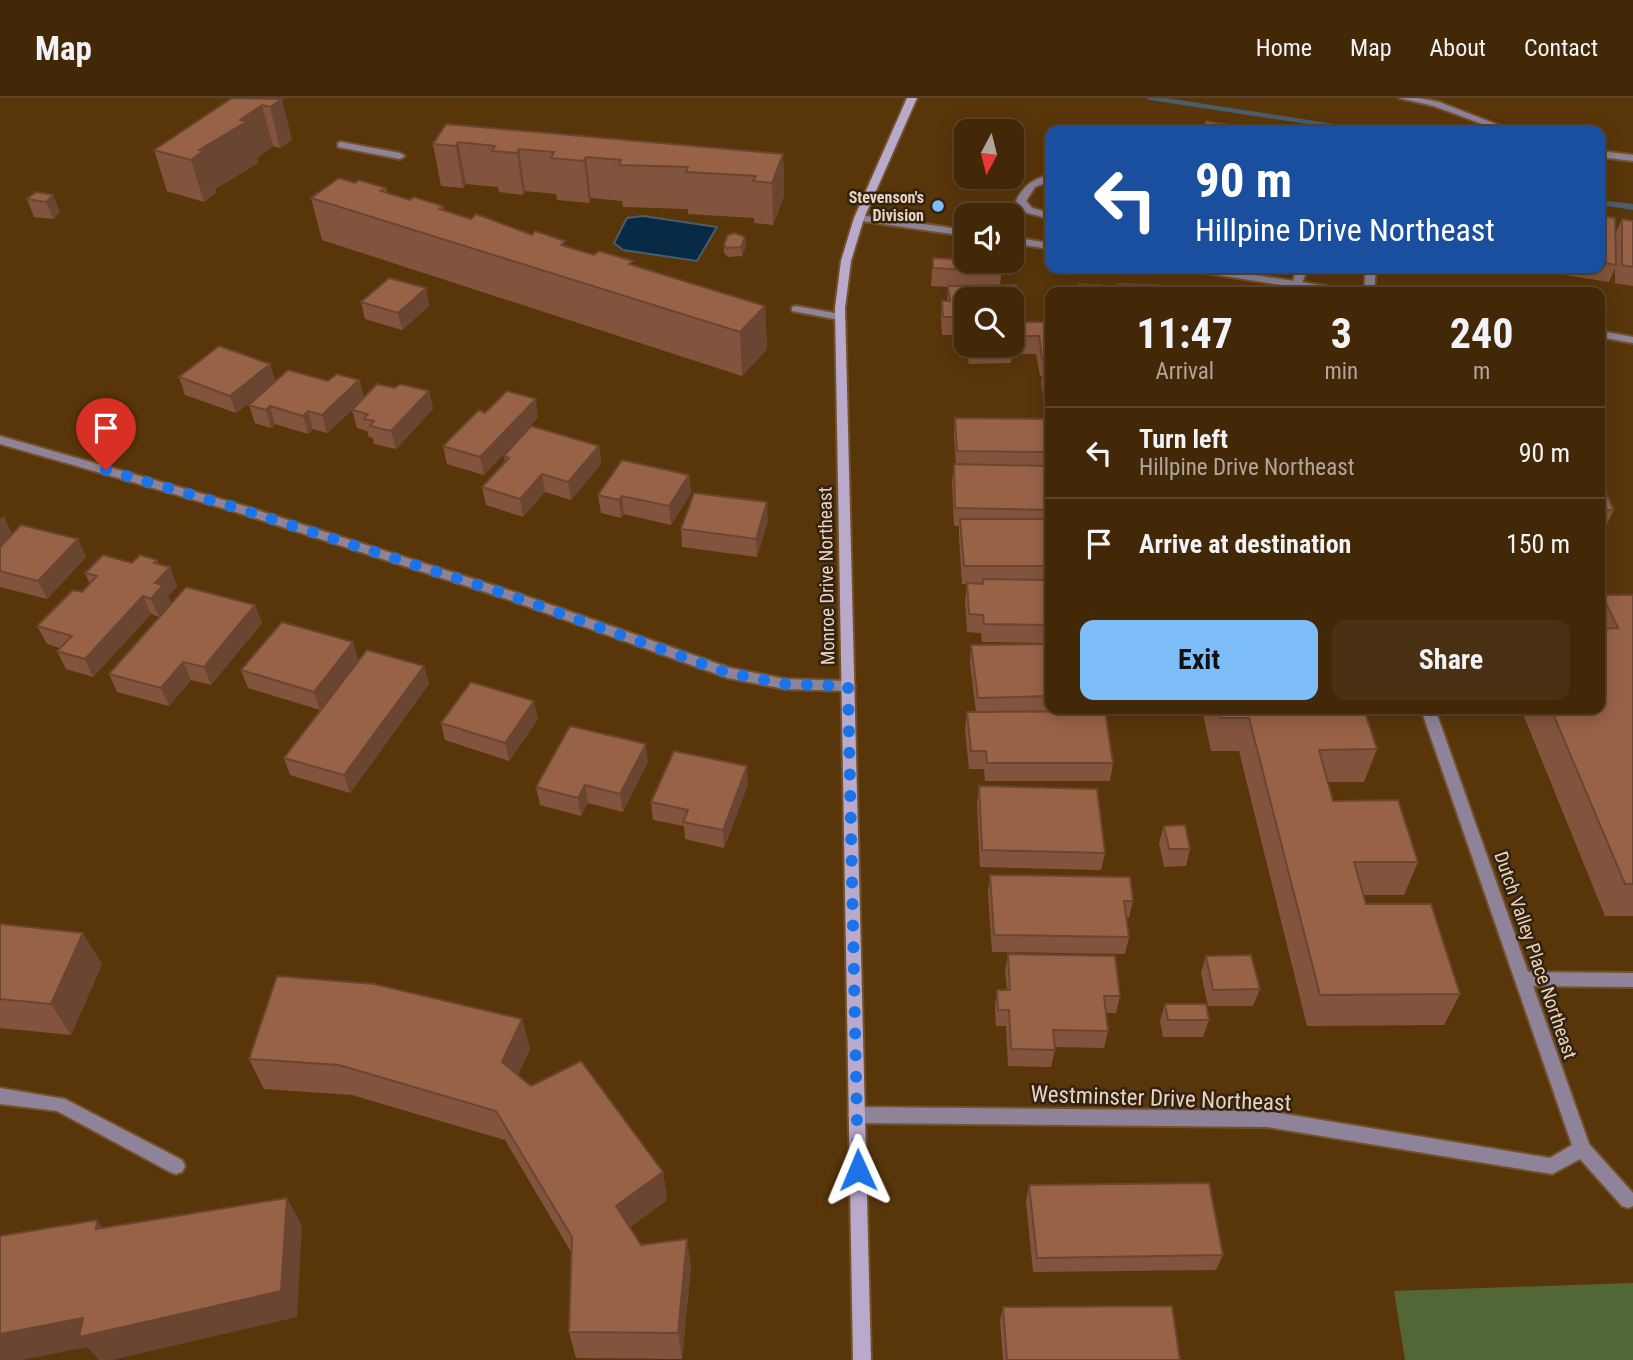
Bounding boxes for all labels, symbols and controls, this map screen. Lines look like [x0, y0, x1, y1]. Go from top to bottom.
text: Map [35, 29, 92, 68]
text: Home [1256, 34, 1312, 62]
text: Map [1350, 34, 1392, 62]
text: About [1430, 34, 1486, 62]
text: Contact [1524, 34, 1598, 62]
north arrow [954, 119, 1024, 189]
map controls [954, 119, 1024, 357]
text: 90 m [1195, 152, 1292, 209]
icon: left [1080, 154, 1171, 245]
place label: Stevenson's Division [849, 188, 924, 225]
marker: Stevenson's Division [930, 198, 946, 214]
button: sound [954, 203, 1024, 273]
text: Hillpine Drive Northeast [1195, 211, 1495, 249]
button: search [954, 287, 1024, 357]
text: 11:47 [1137, 309, 1233, 358]
text: 3 [1331, 309, 1352, 358]
text: 240 [1450, 309, 1513, 358]
text: Arrival [1155, 358, 1214, 385]
text: min [1324, 358, 1358, 385]
text: m [1473, 358, 1490, 385]
pin [76, 398, 136, 470]
icon: arrive [87, 409, 125, 447]
text: Turn left [1139, 424, 1228, 454]
icon: left [1080, 434, 1118, 472]
text: 90 m [1519, 438, 1570, 468]
text: Hillpine Drive Northeast [1139, 454, 1354, 481]
street label: Monroe Drive Northeast [813, 487, 840, 665]
icon: arrive [1080, 525, 1118, 563]
text: Arrive at destination [1139, 529, 1351, 559]
text: 150 m [1506, 529, 1570, 559]
button: Exit [1080, 620, 1318, 700]
button: Share [1332, 620, 1570, 700]
street label: Dutch Valley Place Northeast [1489, 848, 1582, 1062]
street label: Westminster Drive Northeast [1030, 1080, 1292, 1117]
position arrow [821, 1133, 895, 1207]

